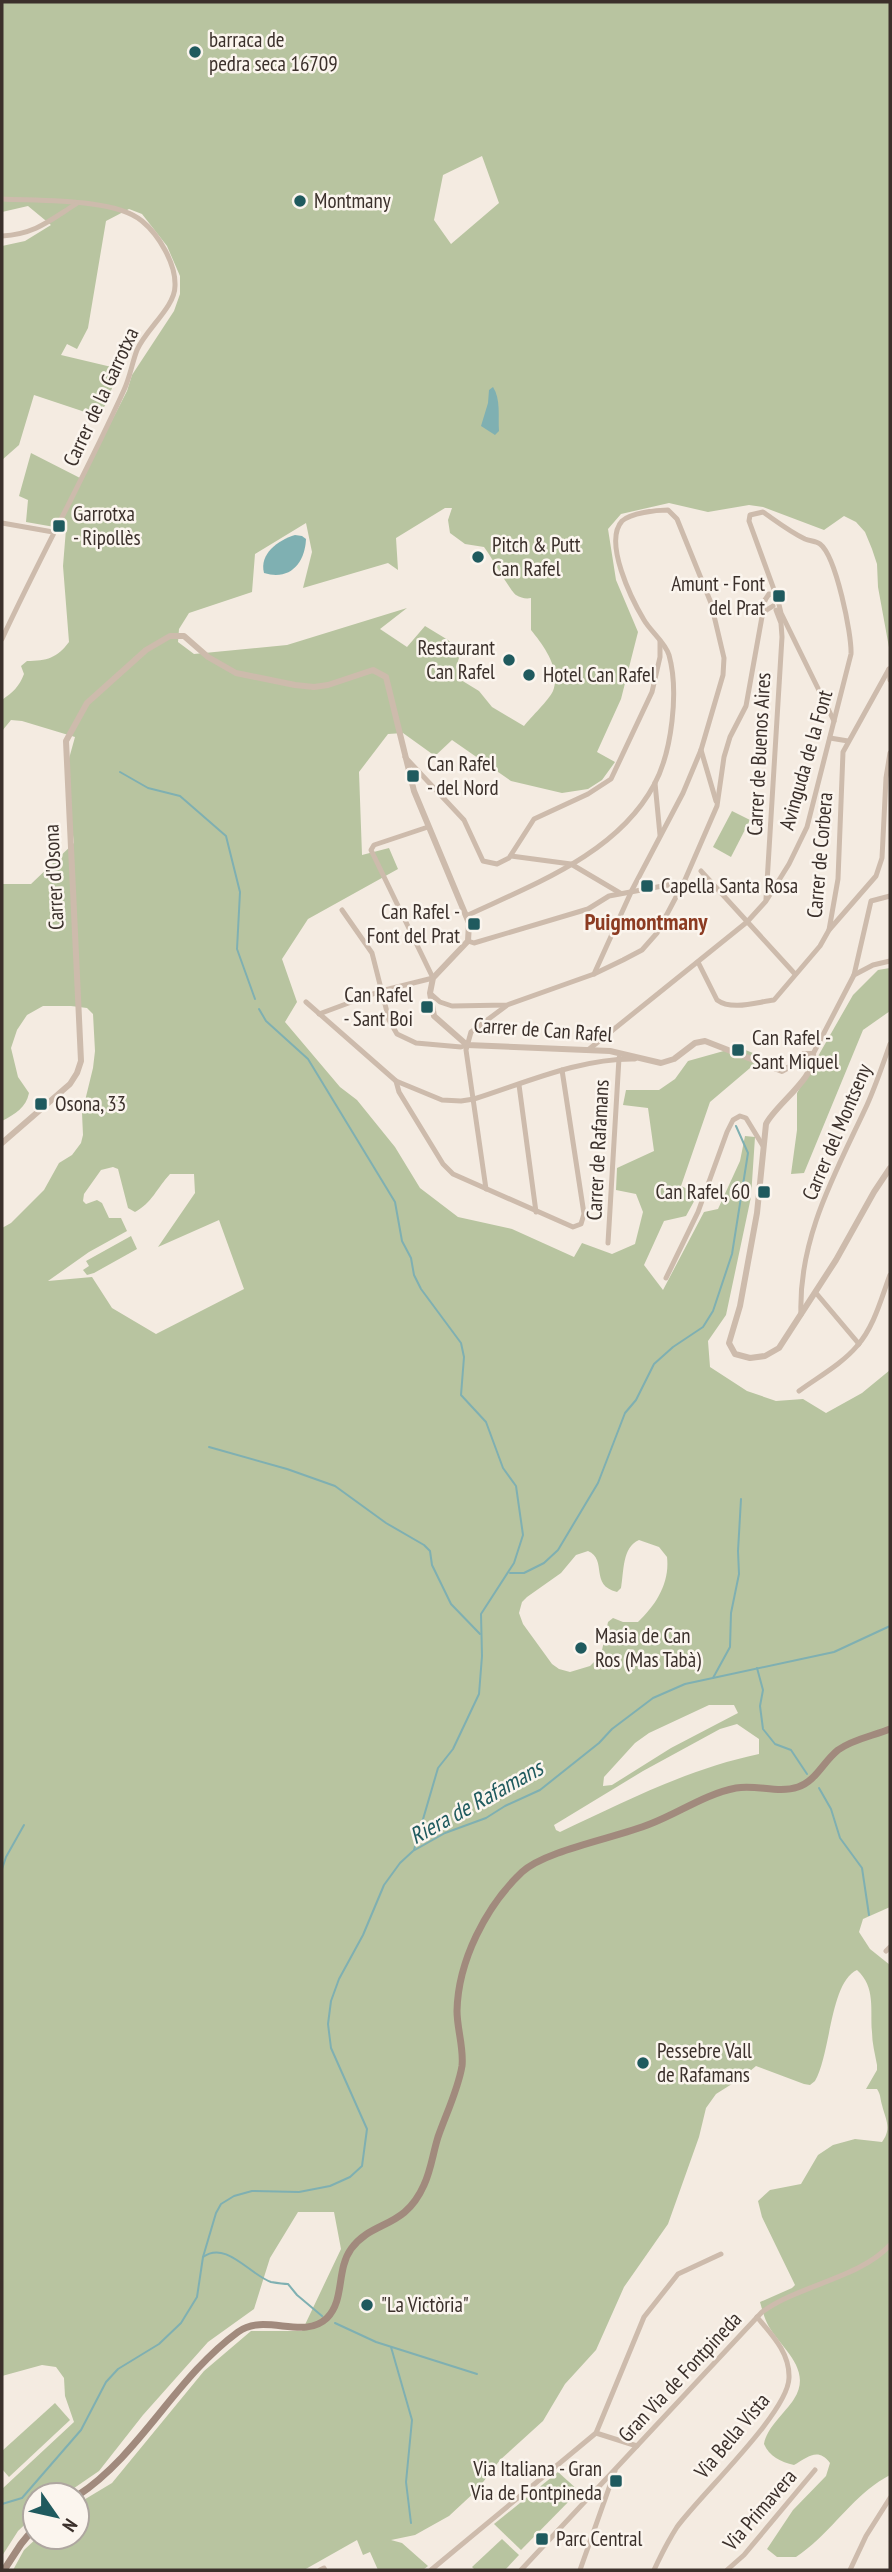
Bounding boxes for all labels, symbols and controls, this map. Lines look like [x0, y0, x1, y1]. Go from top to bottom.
place label: barraca de pedra seca 16709 [209, 26, 338, 77]
marker: barraca de pedra seca 16709 [187, 44, 203, 60]
place label: Montmany [314, 187, 391, 214]
marker: Montmany [292, 193, 308, 209]
street label: Carrer de la Garrotxa [57, 323, 144, 470]
place label: Garrotxa - Ripollès [73, 500, 141, 551]
marker: Garrotxa - Ripollès [51, 518, 67, 534]
place label: Pitch & Putt Can Rafel [492, 531, 581, 582]
marker: Pitch & Putt Can Rafel [470, 549, 486, 565]
place label: Amunt - Font del Prat [671, 570, 765, 621]
marker: Amunt - Font del Prat [771, 588, 787, 604]
place label: Restaurant Can Rafel [418, 634, 495, 685]
marker: Restaurant Can Rafel [501, 652, 517, 668]
place label: Hotel Can Rafel [543, 661, 656, 688]
marker: Hotel Can Rafel [521, 667, 537, 683]
street label: Carrer de Buenos Aires [741, 672, 776, 836]
street label: Avinguda de la Font [773, 687, 838, 833]
place label: Can Rafel - del Nord [427, 750, 499, 801]
marker: Can Rafel - del Nord [405, 768, 421, 784]
street label: Carrer de Corbera [801, 791, 838, 919]
street label: Carrer d'Osona [37, 824, 70, 930]
place label: Capella Santa Rosa [661, 872, 798, 899]
marker: Capella Santa Rosa [639, 878, 655, 894]
place label: Can Rafel - Font del Prat [367, 898, 460, 949]
district label: Puigmontmany [585, 907, 708, 936]
marker: Can Rafel - Font del Prat [466, 916, 482, 932]
place label: Can Rafel - Sant Boi [343, 981, 413, 1032]
marker: Can Rafel - Sant Boi [419, 999, 435, 1015]
street label: Carrer de Can Rafel [473, 1011, 613, 1048]
place label: Can Rafel - Sant Miquel [752, 1024, 839, 1075]
marker: Can Rafel - Sant Miquel [730, 1042, 746, 1058]
street label: Carrer del Montseny [796, 1059, 877, 1204]
street label: Carrer de Rafamans [580, 1079, 615, 1221]
place label: Osona, 33 [55, 1090, 126, 1117]
marker: Osona, 33 [33, 1096, 49, 1112]
place label: Can Rafel, 60 [655, 1178, 750, 1205]
marker: Can Rafel, 60 [756, 1184, 772, 1200]
place label: Masia de Can Ros (Mas Tabà) [595, 1622, 701, 1673]
marker: Masia de Can Ros (Mas Tabà) [573, 1640, 589, 1656]
water label: Riera de Rafamans [404, 1752, 549, 1850]
place label: Pessebre Vall de Rafamans [657, 2037, 752, 2088]
marker: Pessebre Vall de Rafamans [635, 2055, 651, 2071]
place label: "La Victòria" [381, 2291, 469, 2318]
marker: "La Victòria" [359, 2297, 375, 2313]
street label: Gran Via de Fontpineda [612, 2306, 747, 2448]
street label: Via Bella Vista [687, 2387, 775, 2485]
place label: Via Italiana - Gran Via de Fontpineda [470, 2455, 602, 2506]
street label: Via Primavera [716, 2463, 802, 2557]
marker: Via Italiana - Gran Via de Fontpineda [608, 2473, 624, 2489]
north arrow [21, 2481, 91, 2551]
text: N [57, 2515, 83, 2536]
place label: Parc Central [556, 2525, 642, 2552]
marker: Parc Central [534, 2531, 550, 2547]

